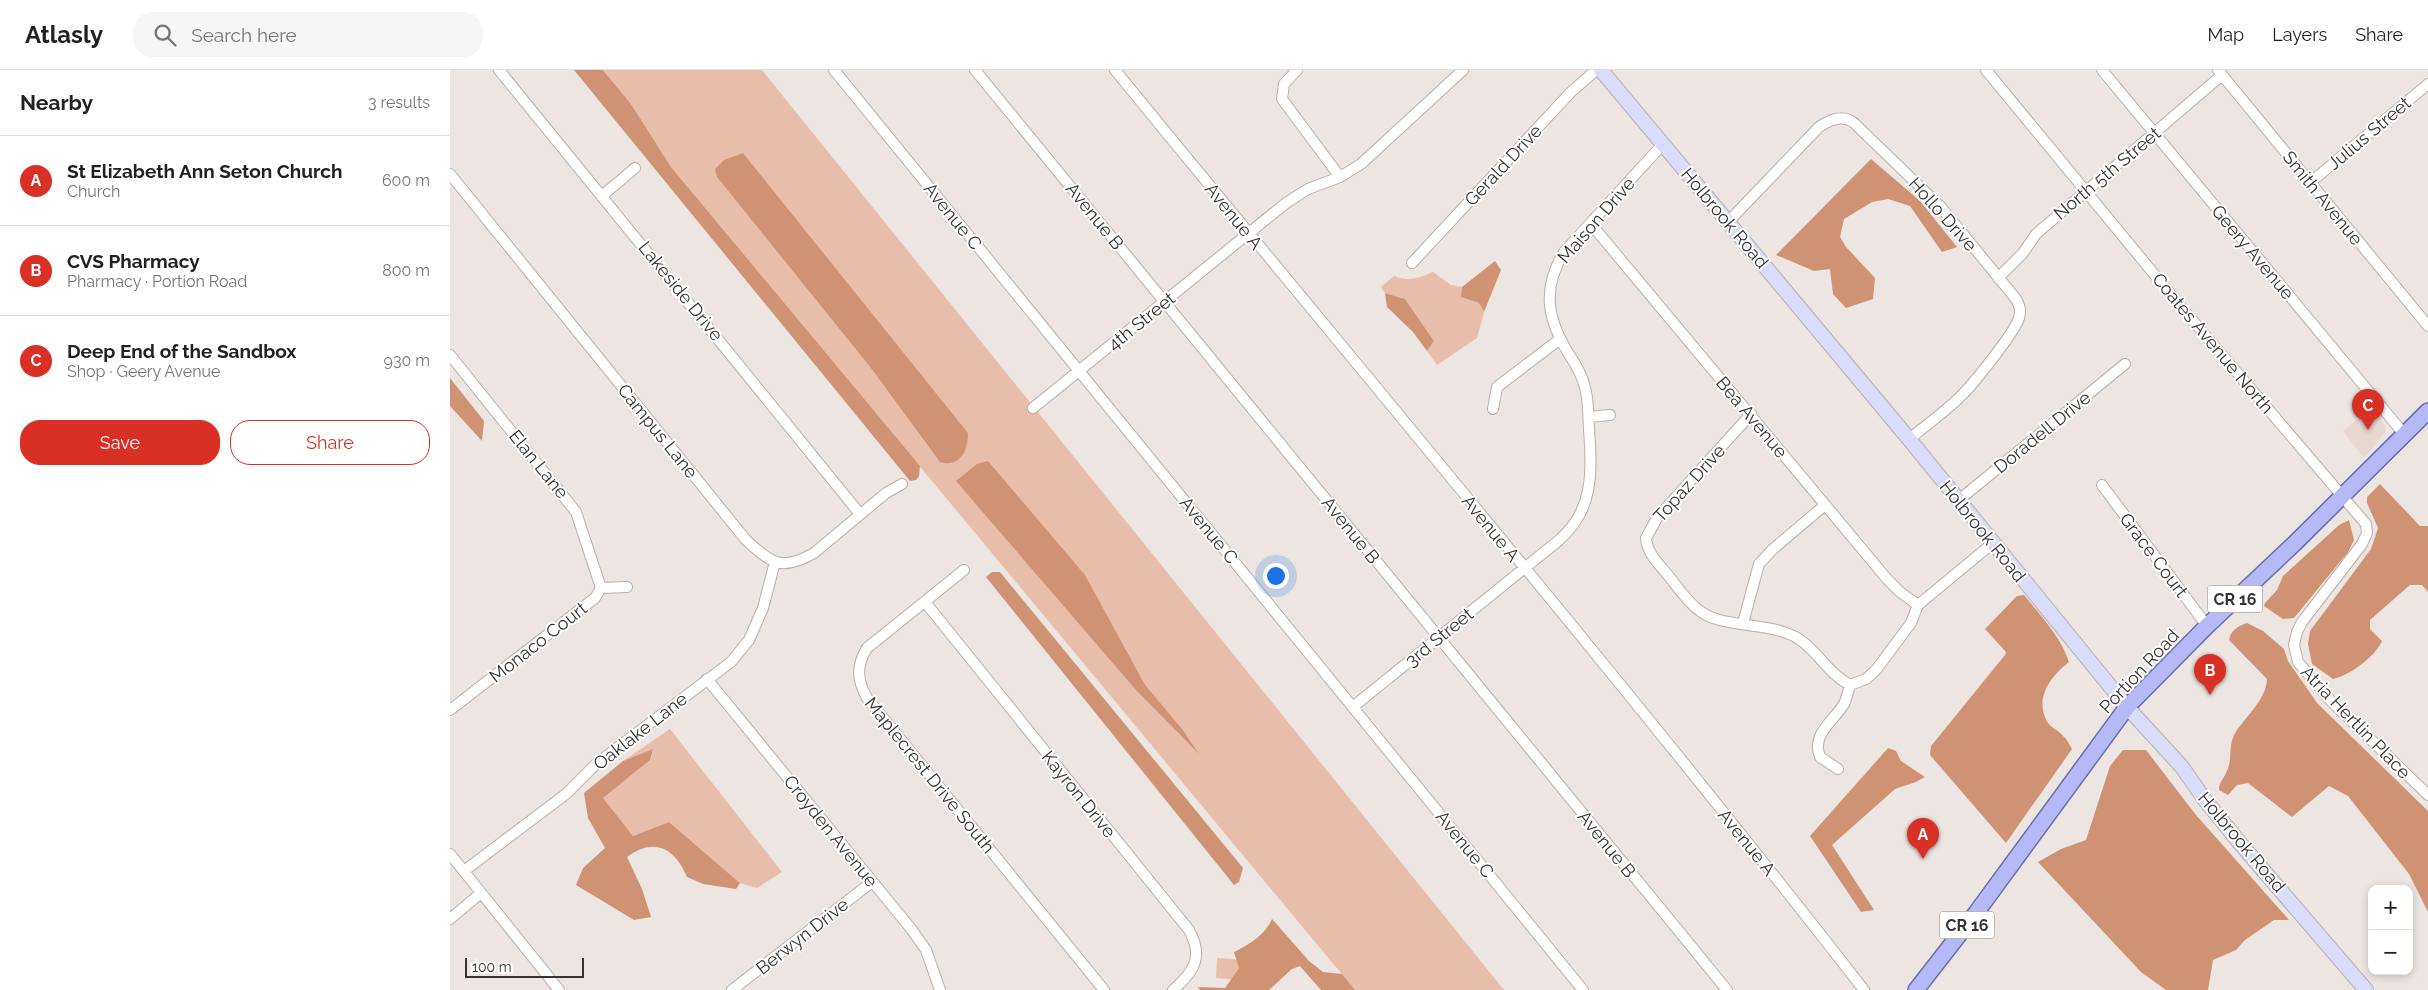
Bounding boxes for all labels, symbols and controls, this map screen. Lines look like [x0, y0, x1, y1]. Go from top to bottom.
search box [133, 12, 483, 57]
text: Atlasly [25, 20, 103, 49]
icon: search [151, 21, 179, 49]
text: Search here [191, 24, 297, 46]
text: Map [2208, 24, 2244, 45]
text: Layers [2272, 24, 2327, 45]
text: Share [2355, 24, 2403, 45]
text: Nearby [20, 90, 93, 115]
street label: Julius Street [2323, 92, 2415, 174]
text: 3 results [368, 93, 430, 112]
street label: Gerald Drive [1460, 120, 1546, 210]
street label: North 5th Street [2049, 122, 2165, 224]
street label: Smith Avenue [2279, 147, 2368, 250]
text: St Elizabeth Ann Seton Church [67, 160, 343, 182]
street label: Holbrook Road [1677, 164, 1773, 272]
text: A [31, 171, 41, 190]
text: 600 m [382, 171, 430, 190]
street label: Maison Drive [1553, 172, 1639, 267]
street label: Hollo Drive [1904, 173, 1982, 255]
street label: Avenue C [920, 178, 986, 254]
street label: Avenue B [1062, 178, 1128, 254]
street label: Avenue A [1201, 179, 1267, 253]
text: Church [67, 182, 120, 201]
street label: Geery Avenue [2207, 201, 2299, 304]
street label: Lakeside Drive [635, 237, 728, 345]
text: CVS Pharmacy [67, 250, 200, 272]
text: B [31, 261, 41, 280]
text: 800 m [382, 261, 430, 280]
street label: Coates Avenue North [2148, 268, 2278, 418]
text: Pharmacy · Portion Road [67, 272, 247, 291]
street label: 4th Street [1103, 287, 1179, 355]
text: Deep End of the Sandbox [67, 340, 296, 362]
text: C [31, 351, 41, 370]
text: 930 m [384, 351, 430, 370]
text: Shop · Geery Avenue [67, 362, 220, 381]
street label: Bea Avenue [1712, 372, 1792, 462]
street label: Campus Lane [614, 380, 703, 483]
street label: Doradell Drive [1989, 386, 2095, 477]
pin: C [2352, 389, 2384, 430]
button: Save [20, 420, 220, 465]
button: Share [230, 420, 430, 465]
street label: Elan Lane [505, 425, 573, 503]
street label: Topaz Drive [1649, 440, 1730, 526]
street label: Holbrook Road [1936, 476, 2030, 586]
street label: Avenue A [1458, 491, 1524, 565]
street label: Avenue C [1176, 492, 1242, 568]
street label: Avenue B [1318, 492, 1384, 568]
street label: Grace Court [2116, 509, 2192, 601]
your location [1263, 563, 1289, 589]
road number: CR 16 [2208, 586, 2262, 612]
street label: Monaco Court [485, 597, 591, 687]
street label: 3rd Street [1401, 603, 1477, 671]
street label: Portion Road [2095, 625, 2183, 717]
pin: B [2194, 654, 2226, 695]
street label: Atria Hertlin Place [2297, 661, 2415, 783]
street label: Oaklake Lane [589, 688, 691, 774]
street label: Maplecrest Drive South [861, 693, 999, 857]
street label: Kayron Drive [1038, 746, 1121, 842]
street label: Croyden Avenue [780, 771, 883, 891]
street label: Holbrook Road [2194, 788, 2290, 896]
street label: Avenue A [1714, 805, 1780, 879]
street label: Avenue C [1432, 806, 1498, 882]
street label: Avenue B [1574, 806, 1640, 882]
pin: A [1907, 818, 1939, 859]
map controls [2368, 885, 2413, 975]
button: + [2368, 885, 2413, 930]
street label: Berwyn Drive [752, 893, 853, 979]
road number: CR 16 [1940, 912, 1994, 938]
button: − [2368, 930, 2413, 975]
scale bar [465, 955, 584, 978]
text: 100 m [472, 959, 512, 975]

